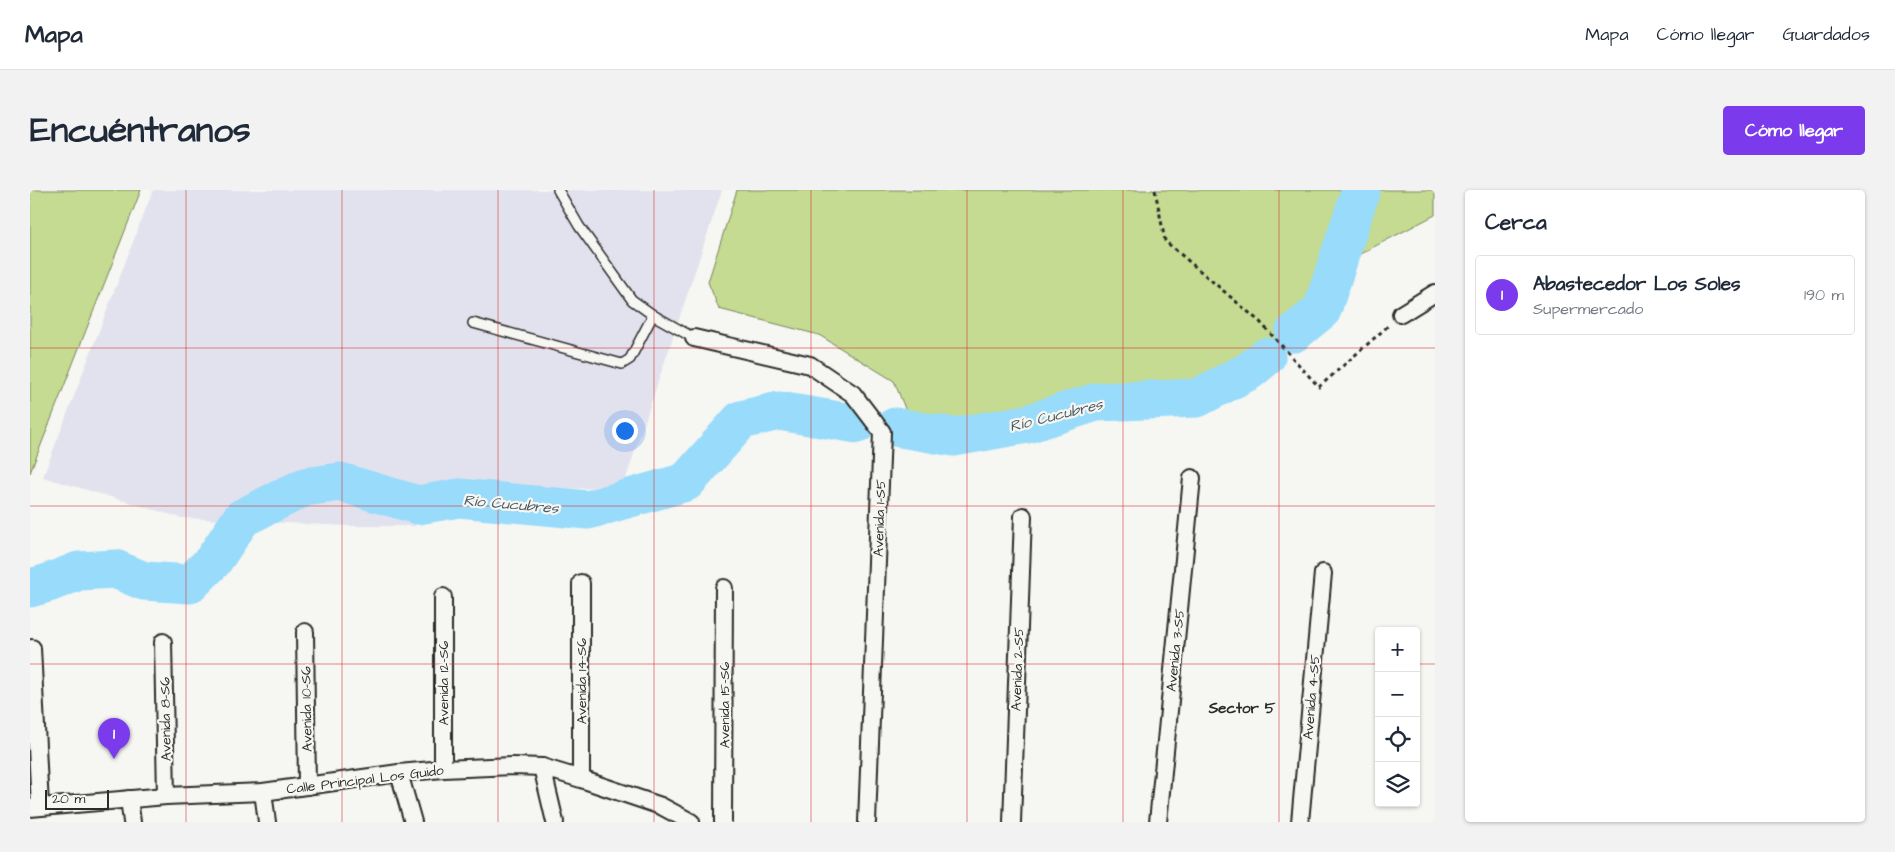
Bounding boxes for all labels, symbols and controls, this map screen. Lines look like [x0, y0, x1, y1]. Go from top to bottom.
text: Mapa [25, 18, 83, 52]
text: Mapa [1585, 22, 1629, 47]
text: Cómo llegar [1657, 22, 1755, 47]
text: Guardados [1783, 22, 1870, 47]
text: Encuéntranos [30, 106, 251, 155]
button: Cómo llegar [1723, 106, 1865, 155]
text: Cerca [1485, 208, 1547, 237]
text: Abastecedor Los Soles [1533, 271, 1741, 298]
text: 1 [1501, 284, 1503, 306]
text: 190 m [1804, 284, 1844, 306]
text: Supermercado [1533, 298, 1643, 320]
water label: Río Cucubres [1007, 393, 1106, 437]
your location [612, 418, 638, 444]
street label: Avenida 1-S5 [869, 479, 891, 557]
water label: Río Cucubres [463, 490, 561, 519]
street label: Avenida 3-S5 [1162, 608, 1190, 693]
street label: Avenida 2-S5 [1007, 627, 1029, 711]
map controls [1375, 627, 1420, 807]
button: + [1375, 627, 1420, 672]
street label: Avenida 14-S6 [572, 638, 592, 724]
street label: Avenida 12-S6 [434, 640, 454, 725]
street label: Avenida 4-S5 [1298, 653, 1326, 741]
street label: Avenida 15-S6 [715, 661, 735, 748]
street label: Avenida 10-S6 [296, 666, 318, 752]
button: − [1375, 672, 1420, 717]
street label: Avenida 8-S6 [155, 677, 177, 761]
district label: Sector 5 [1208, 698, 1276, 719]
button: locate [1375, 717, 1420, 762]
pin: 1 [98, 718, 130, 759]
street label: Calle Principal Los Guido [285, 760, 445, 800]
button: layers [1375, 762, 1420, 807]
scale bar [45, 787, 109, 810]
text: 20 m [52, 789, 85, 809]

